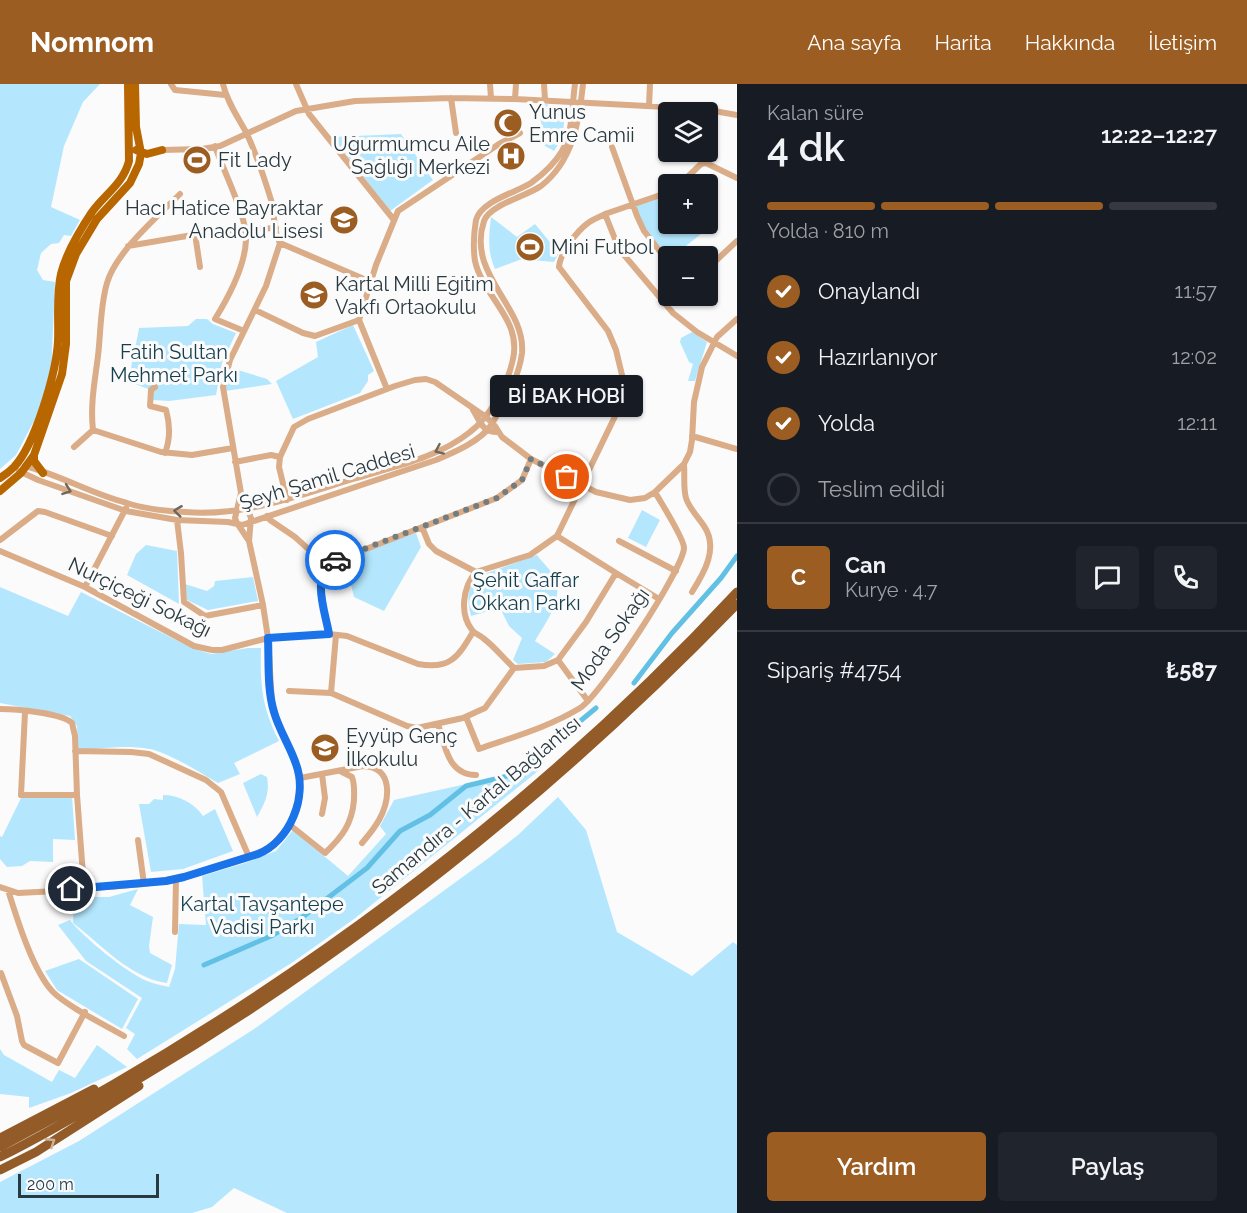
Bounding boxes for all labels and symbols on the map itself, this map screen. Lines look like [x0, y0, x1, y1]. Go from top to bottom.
place label: Yunus Emre Camii [529, 100, 635, 147]
mosque icon: Yunus Emre Camii [492, 107, 524, 139]
place label: Uğurmumcu Aile Sağlığı Merkezi [333, 132, 490, 179]
hospital icon: Uğurmumcu Aile Sağlığı Merkezi [495, 140, 527, 172]
sports icon: Fit Lady [181, 144, 213, 176]
place label: Fit Lady [218, 148, 292, 172]
place label: Hacı Hatice Bayraktar Anadolu Lisesi [125, 196, 323, 243]
school or university icon: Hacı Hatice Bayraktar Anadolu Lisesi [328, 204, 360, 236]
sports icon: Mini Futbol [514, 231, 546, 263]
place label: Mini Futbol [551, 235, 654, 259]
place label: Kartal Milli Eğitim Vakfı Ortaokulu [335, 272, 494, 319]
school or university icon: Kartal Milli Eğitim Vakfı Ortaokulu [298, 279, 330, 311]
park label: Fatih Sultan Mehmet Parkı [110, 340, 238, 387]
callout: Bİ BAK HOBİ [490, 375, 644, 417]
street label: Şeyh Şamil Caddesi [236, 439, 418, 515]
one-way arrow [434, 443, 445, 455]
pin [541, 451, 592, 502]
one-way arrow [61, 483, 72, 496]
one-way arrow [173, 506, 182, 518]
courier [305, 530, 365, 590]
street label: Nurçiçeği Sokağı [65, 552, 215, 642]
park label: Şehit Gaffar Okkan Parkı [471, 568, 581, 615]
street label: Moda Sokağı [566, 583, 654, 695]
street label: Samandıra - Kartal Bağlantısı [367, 711, 585, 899]
place label: Eyyüp Genç İlkokulu [346, 724, 458, 771]
school or university icon: Eyyüp Genç İlkokulu [309, 732, 341, 764]
pin [45, 863, 96, 914]
park label: Kartal Tavşantepe Vadisi Parkı [180, 892, 344, 939]
one-way arrow [44, 1138, 55, 1149]
scale bar [18, 1171, 159, 1198]

